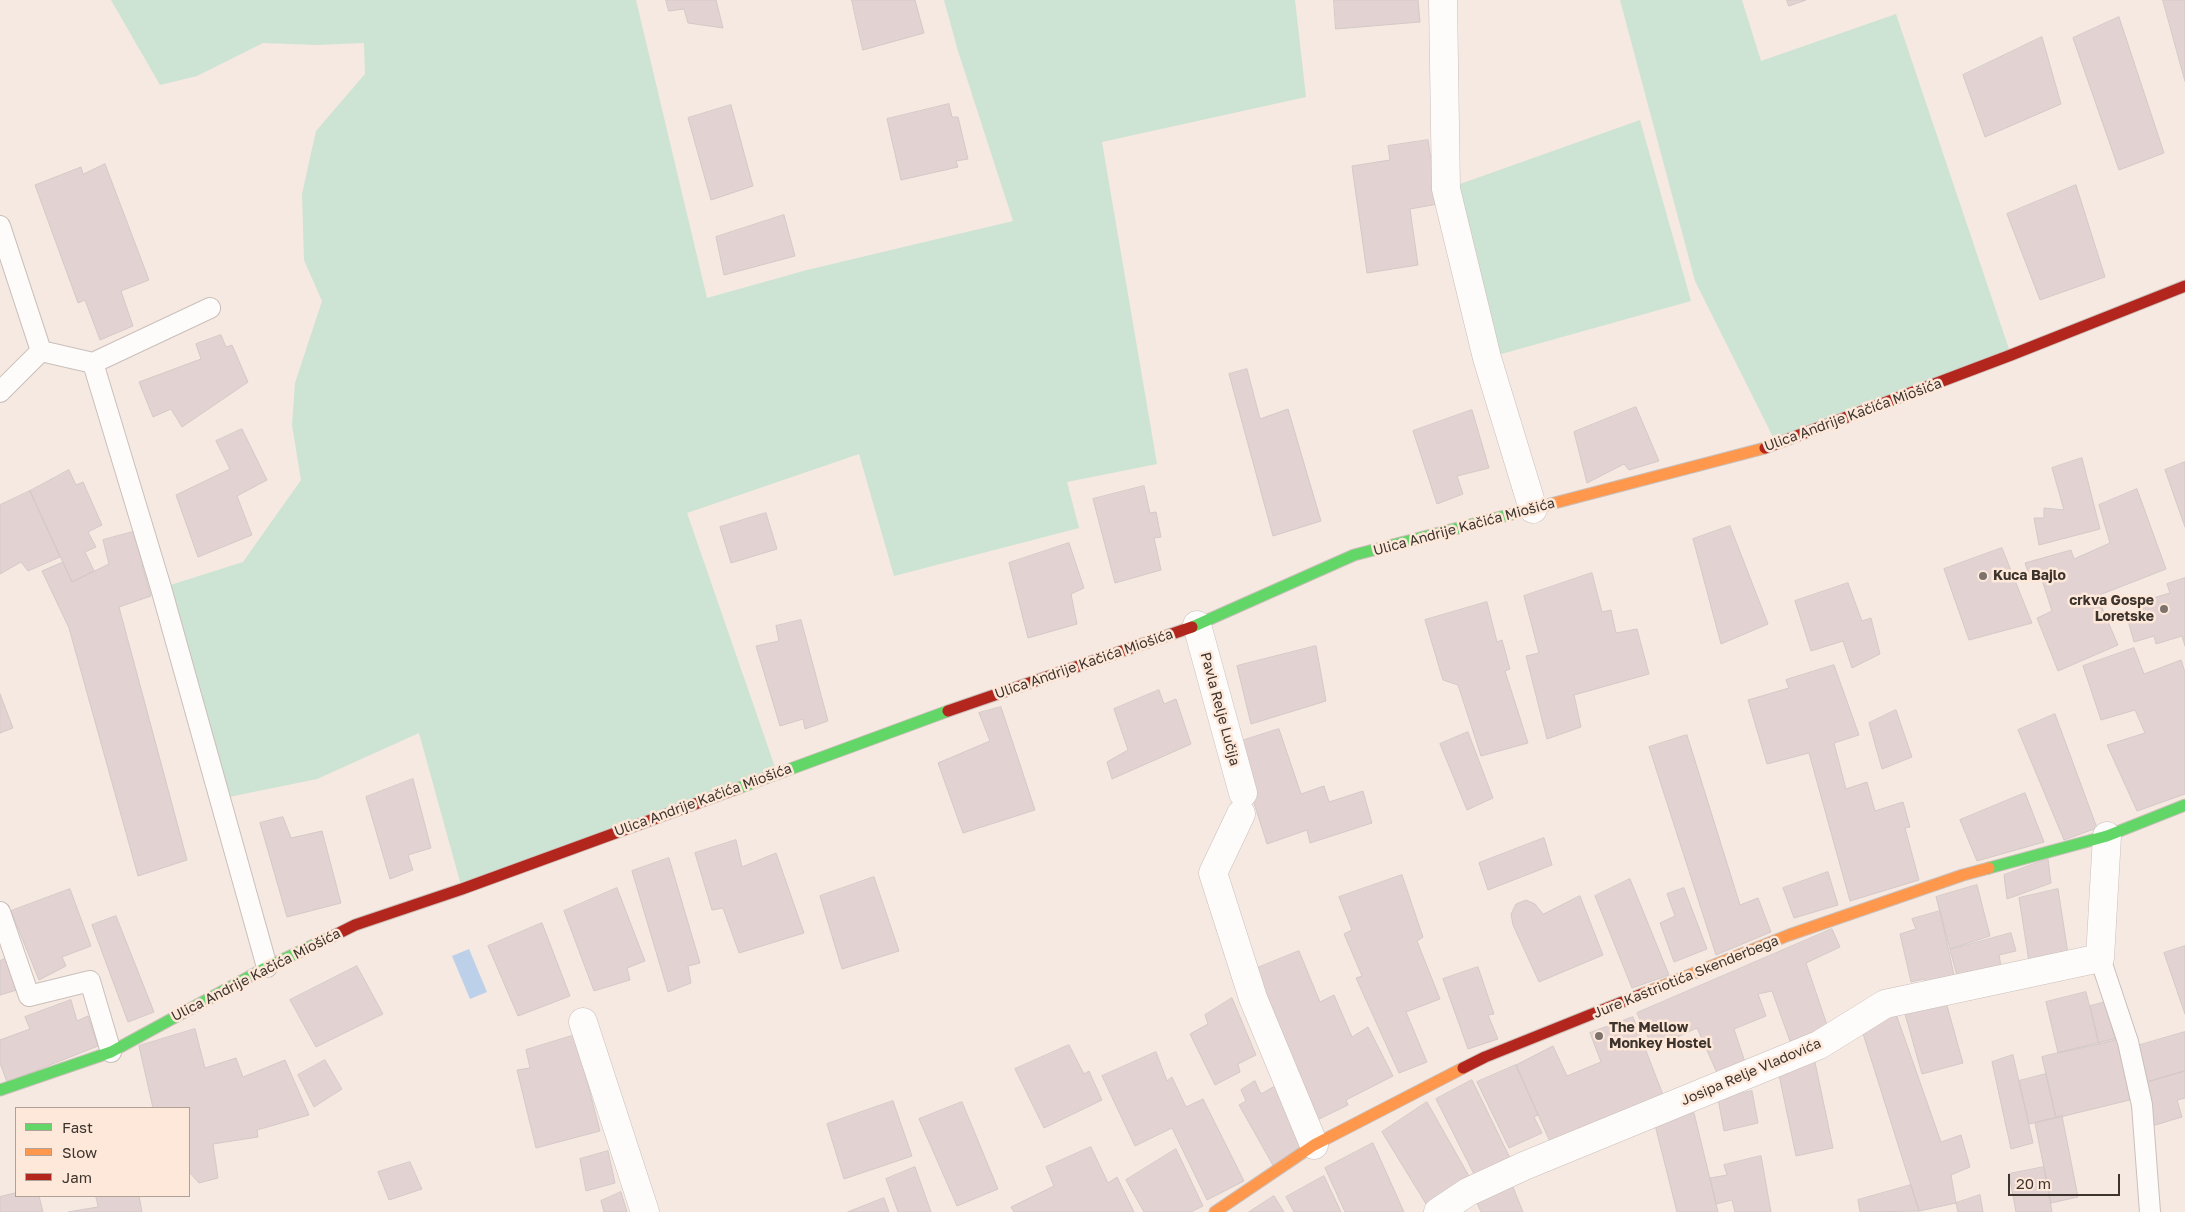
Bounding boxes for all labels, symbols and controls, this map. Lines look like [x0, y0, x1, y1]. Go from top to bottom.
street label: Ulica Andrije Kačića Miošića [1762, 375, 1944, 455]
street label: Ulica Andrije Kačića Miošića [1371, 495, 1557, 559]
place label: Kuca Bajlo [1993, 568, 2066, 584]
marker: Kuca Bajlo [1977, 570, 1989, 582]
place label: crkva Gospe Loretske [2069, 593, 2154, 626]
marker: crkva Gospe Loretske [2158, 603, 2170, 615]
street label: Ulica Andrije Kačića Miošića [993, 626, 1175, 702]
street label: Pavla Relje Lučija [1197, 650, 1243, 768]
street label: Ulica Andrije Kačića Miošića [612, 760, 794, 840]
street label: Ulica Andrije Kačića Miošića [169, 925, 343, 1025]
street label: Jure Kastriotića Skenderbega [1591, 932, 1781, 1022]
place label: The Mellow Monkey Hostel [1609, 1020, 1711, 1052]
marker: The Mellow Monkey Hostel [1593, 1030, 1605, 1042]
street label: Josipa Relje Vladovića [1679, 1035, 1823, 1109]
legend [15, 1107, 190, 1197]
text: Fast [62, 1118, 93, 1136]
text: Slow [62, 1143, 97, 1161]
scale bar [2010, 1164, 2122, 1196]
text: Jam [62, 1168, 92, 1186]
text: 20 m [2016, 1174, 2051, 1192]

